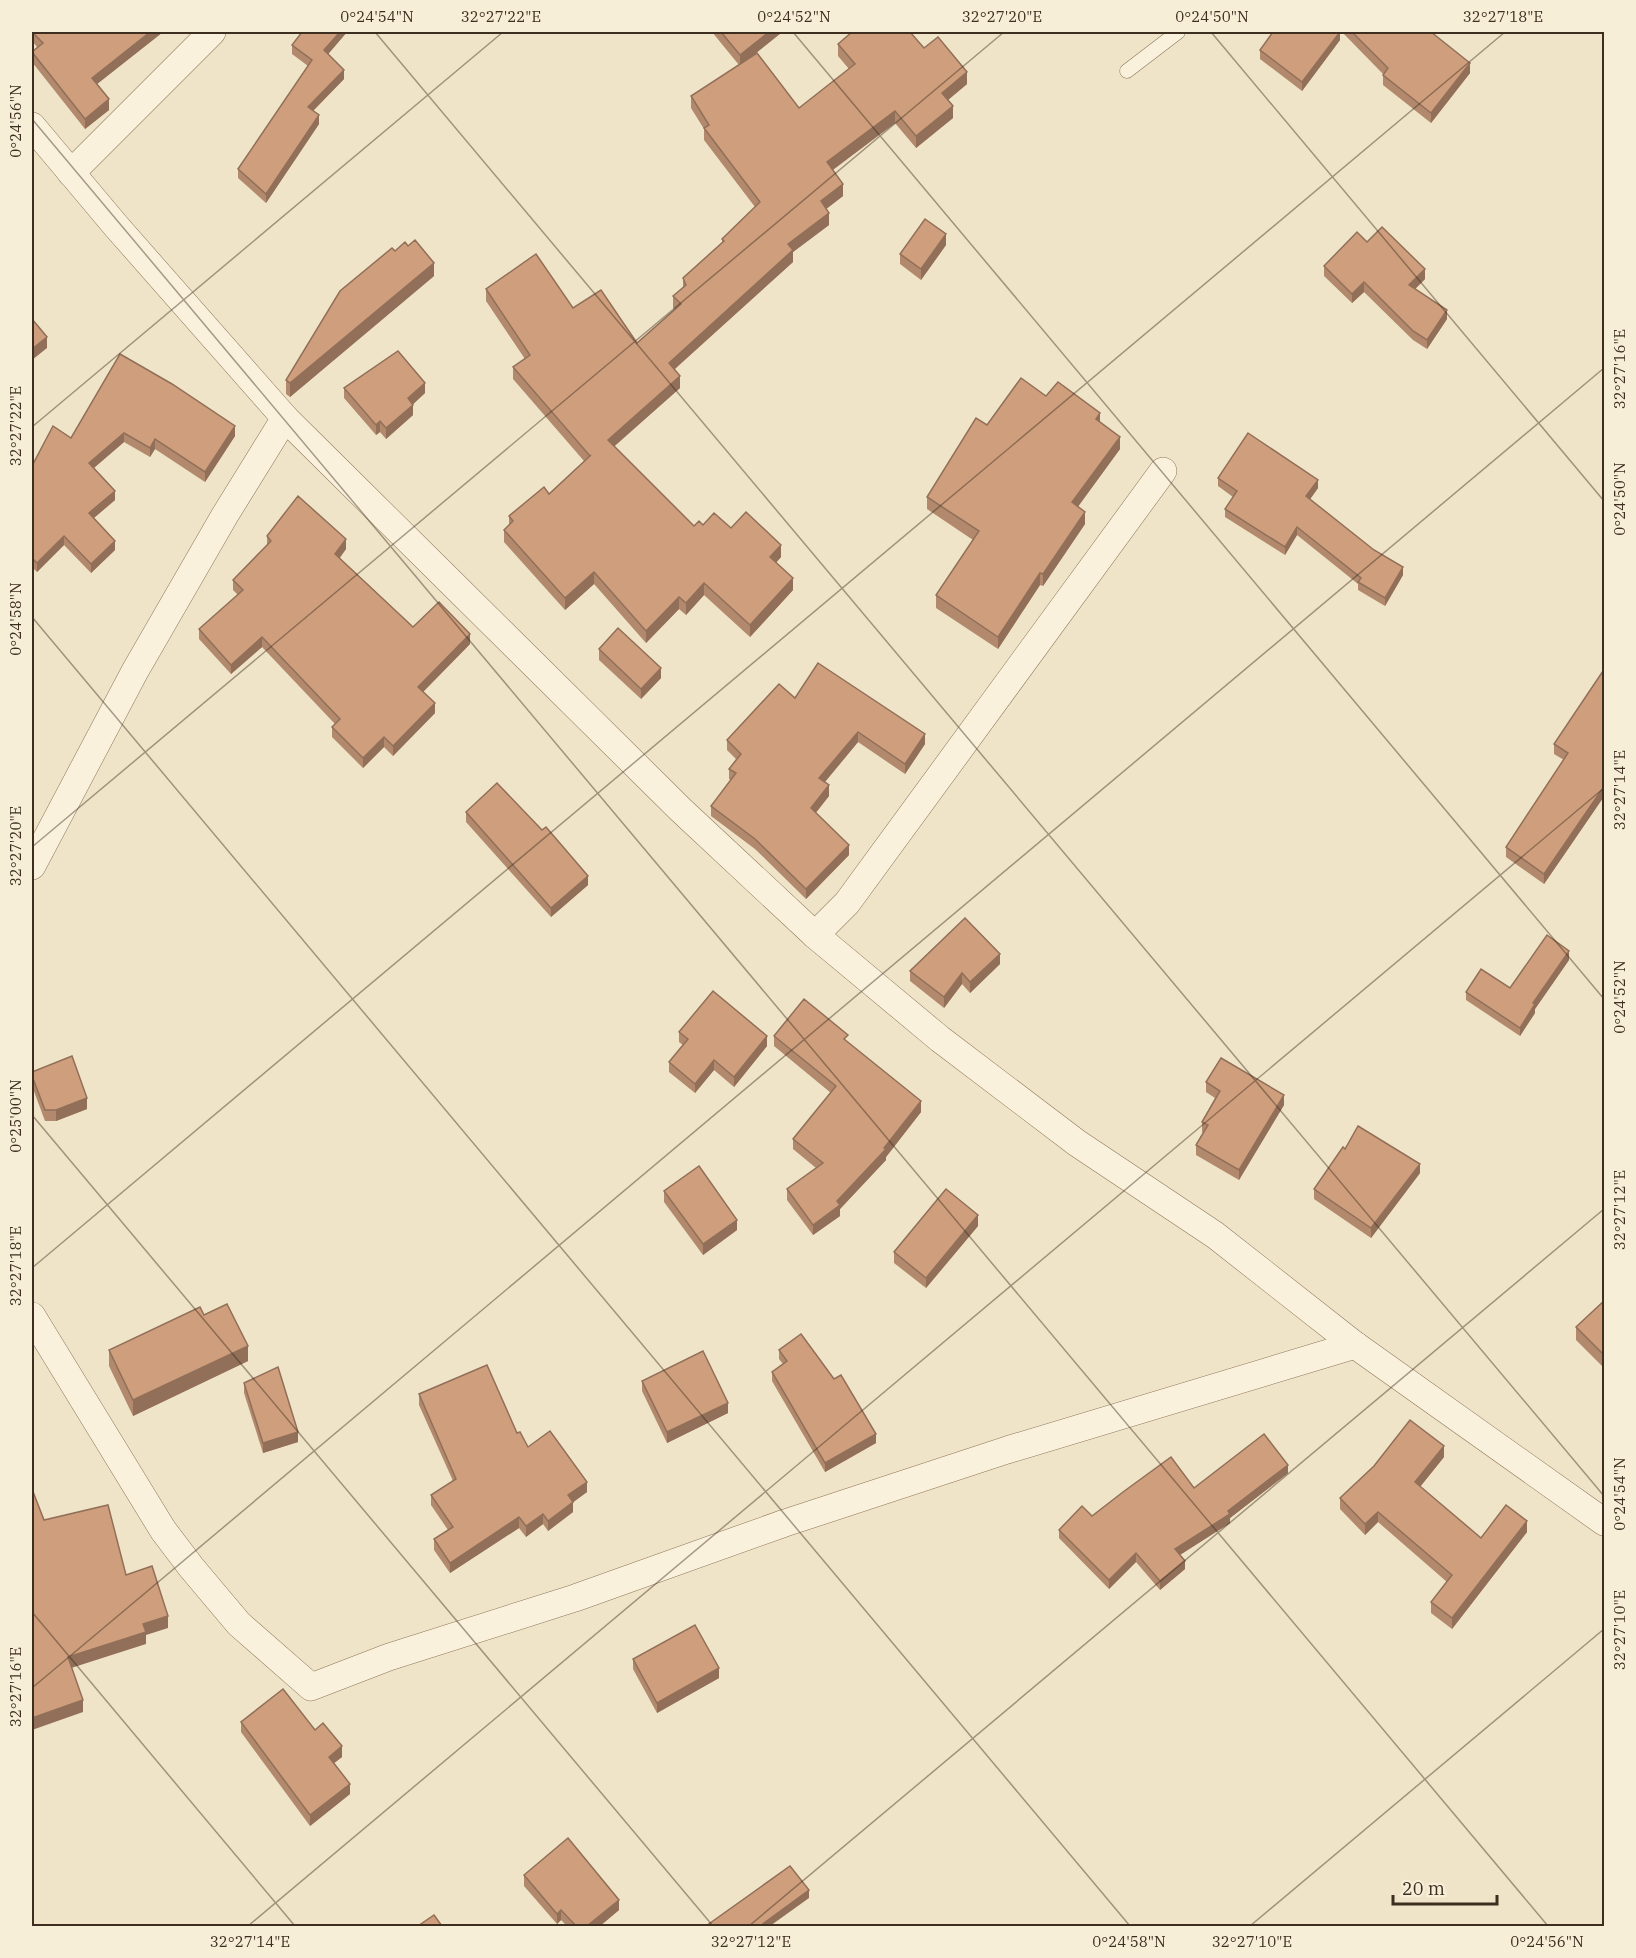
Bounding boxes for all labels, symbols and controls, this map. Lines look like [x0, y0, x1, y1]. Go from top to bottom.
text: 0°24'54"N [340, 7, 414, 26]
text: 32°27'22"E [461, 7, 541, 26]
text: 0°24'52"N [757, 7, 831, 26]
text: 32°27'20"E [962, 7, 1042, 26]
text: 0°24'50"N [1175, 7, 1249, 26]
text: 32°27'18"E [1463, 7, 1543, 26]
text: 0°24'56"N [6, 84, 25, 158]
text: 32°27'16"E [1610, 329, 1629, 409]
text: 32°27'22"E [6, 386, 25, 466]
text: 0°24'50"N [1610, 462, 1629, 536]
text: 0°24'58"N [6, 582, 25, 656]
text: 32°27'14"E [1610, 750, 1629, 830]
text: 32°27'20"E [6, 806, 25, 886]
text: 0°24'52"N [1610, 960, 1629, 1034]
text: 0°25'00"N [6, 1079, 25, 1153]
text: 32°27'12"E [1610, 1170, 1629, 1250]
text: 32°27'18"E [6, 1226, 25, 1306]
text: 0°24'54"N [1610, 1457, 1629, 1531]
text: 32°27'10"E [1610, 1590, 1629, 1670]
text: 32°27'16"E [6, 1647, 25, 1727]
scale bar [1393, 1868, 1496, 1906]
text: 20 m [1402, 1877, 1445, 1900]
text: 32°27'14"E [210, 1932, 290, 1951]
text: 32°27'12"E [711, 1932, 791, 1951]
text: 0°24'58"N [1092, 1932, 1166, 1951]
text: 32°27'10"E [1212, 1932, 1292, 1951]
text: 0°24'56"N [1510, 1932, 1584, 1951]

